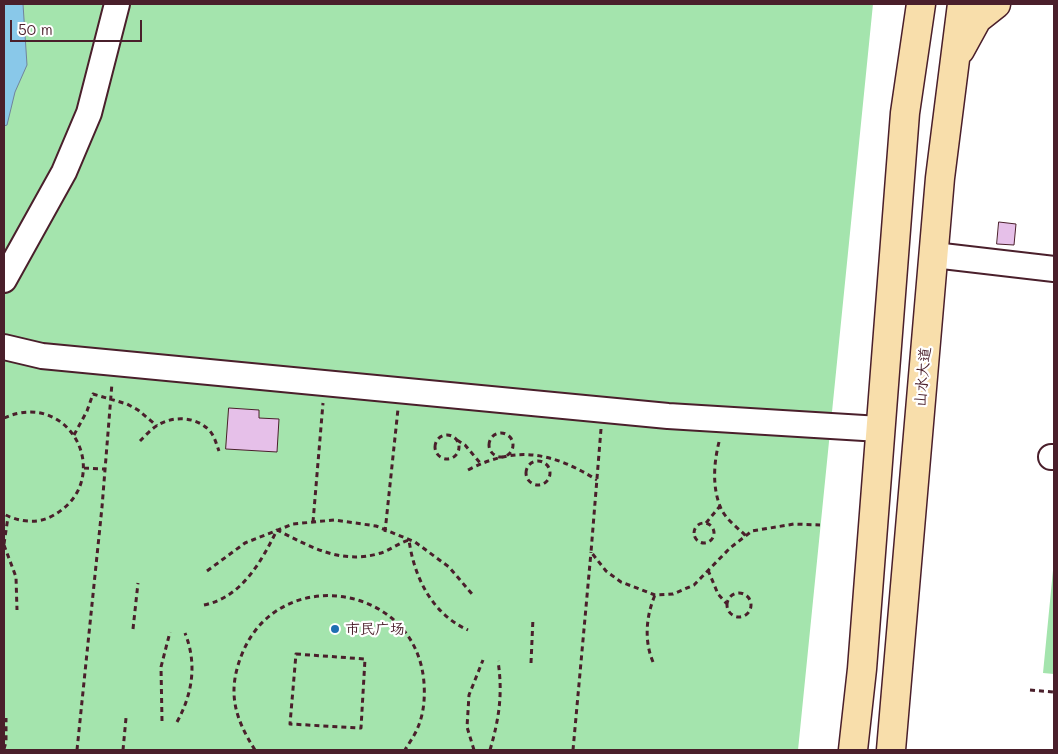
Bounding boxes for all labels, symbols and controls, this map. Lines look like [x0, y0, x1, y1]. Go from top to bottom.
scale bar [12, 10, 145, 42]
text: 50 m [18, 19, 53, 39]
street label: 山水大道 [911, 346, 935, 408]
place label: 市民广场 [345, 620, 405, 638]
marker: 市民广场 [329, 623, 341, 635]

